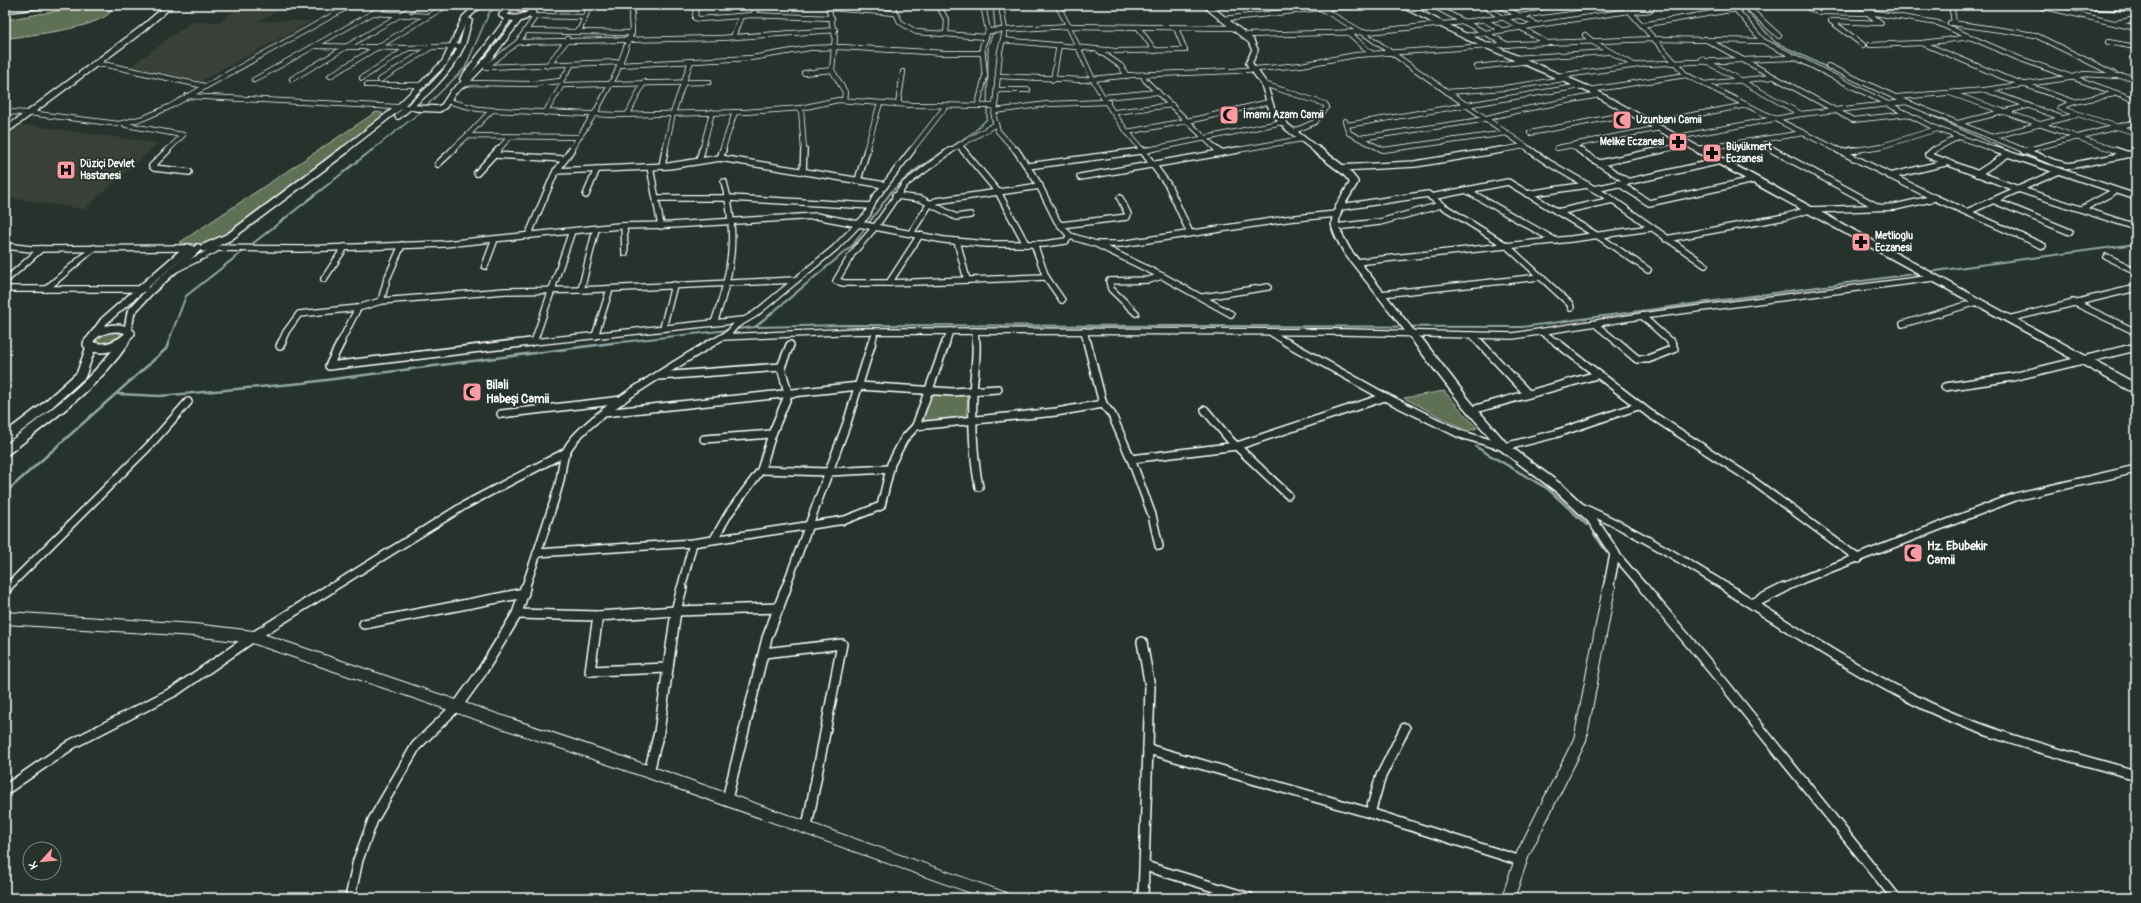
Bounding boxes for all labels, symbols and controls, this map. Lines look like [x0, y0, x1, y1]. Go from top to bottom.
mosque icon: İmamı Azam Camii [1218, 104, 1240, 126]
place label: İmamı Azam Camii [1243, 107, 1324, 121]
mosque icon: Uzunbanı Camii [1611, 109, 1633, 131]
place label: Uzunbanı Camii [1636, 114, 1702, 126]
pharmacy icon: Melike Eczanesi [1667, 131, 1689, 153]
place label: Melike Eczanesi [1600, 136, 1664, 148]
place label: Büyükmert Eczanesi [1726, 141, 1773, 165]
pharmacy icon: Büyükmert Eczanesi [1701, 142, 1723, 164]
place label: Düziçi Devlet Hastanesi [80, 158, 136, 182]
hospital icon: Düziçi Devlet Hastanesi [55, 159, 77, 181]
place label: Metlioglu Eczanesi [1875, 230, 1913, 254]
pharmacy icon: Metlioglu Eczanesi [1850, 231, 1872, 253]
place label: Bilali Habeşi Camii [486, 378, 549, 407]
mosque icon: Bilali Habeşi Camii [461, 381, 483, 403]
place label: Hz. Ebubekir Camii [1927, 539, 1988, 568]
mosque icon: Hz. Ebubekir Camii [1902, 542, 1924, 564]
north arrow [22, 841, 62, 881]
text: K [26, 859, 41, 871]

